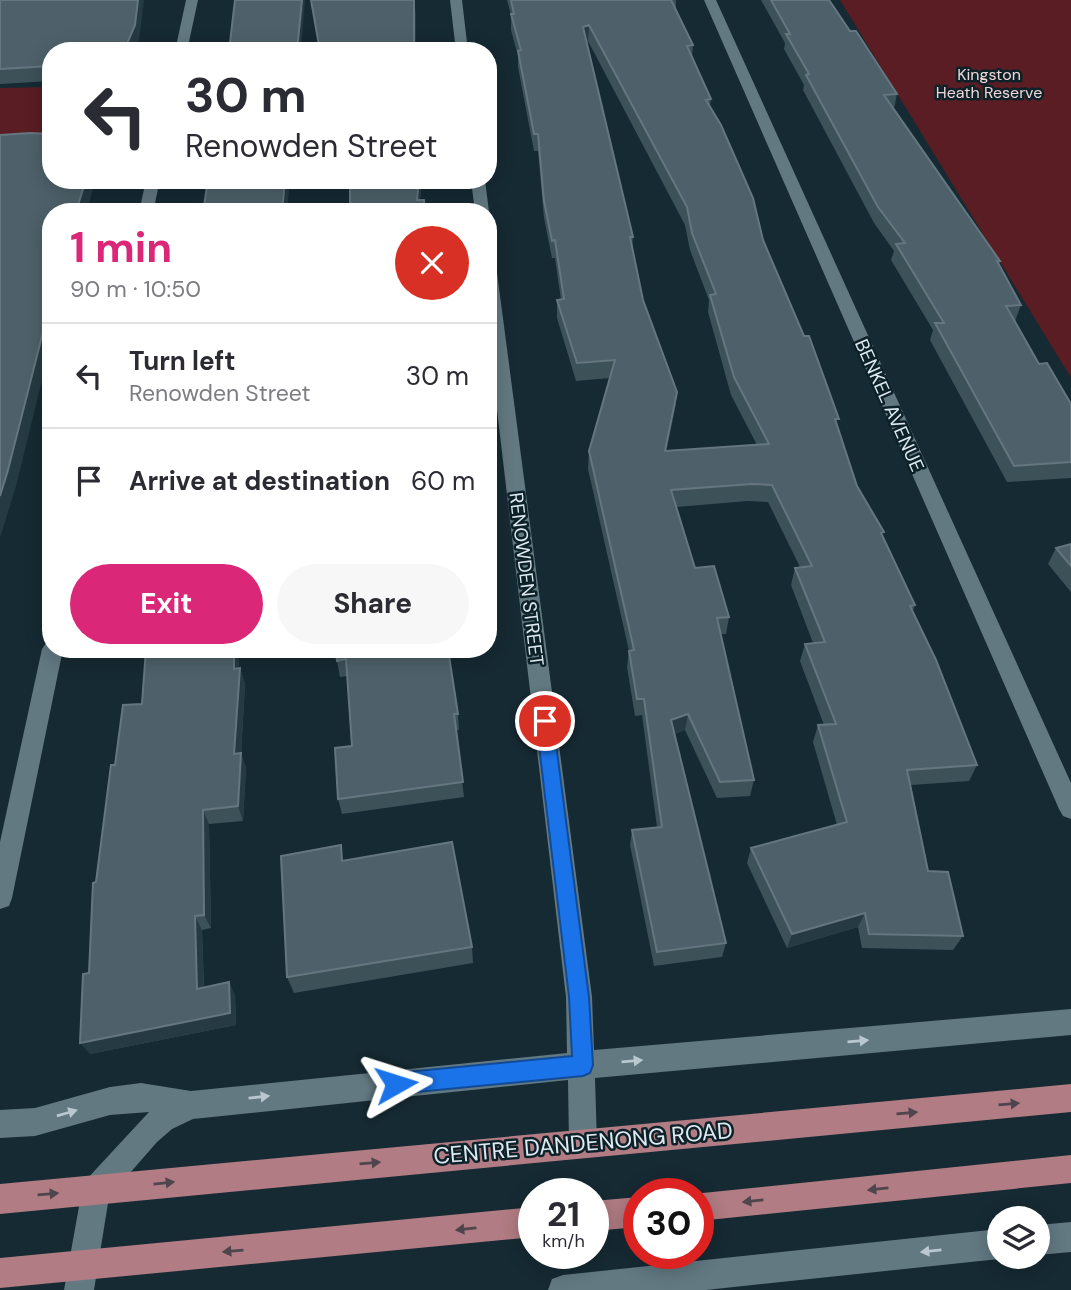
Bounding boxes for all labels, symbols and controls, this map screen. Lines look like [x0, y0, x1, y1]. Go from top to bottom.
text: 30 m [185, 63, 307, 127]
park label: Kingston Heath Reserve [936, 64, 1042, 103]
icon: left [70, 70, 161, 161]
text: Renowden Street [185, 125, 438, 167]
text: 1 min [70, 220, 172, 275]
button: close [395, 226, 469, 300]
text: 90 m · 10:50 [70, 274, 201, 304]
street label: BENKEL AVENUE [849, 335, 930, 475]
text: Turn left [129, 344, 236, 378]
icon: left [70, 357, 108, 395]
text: 30 m [406, 359, 469, 393]
text: Renowden Street [129, 378, 311, 408]
icon: arrive [70, 462, 108, 500]
text: Arrive at destination [129, 464, 390, 498]
text: 60 m [411, 464, 475, 498]
street label: RENOWDEN STREET [503, 491, 550, 668]
button: Exit [70, 564, 263, 644]
button: Share [277, 564, 469, 644]
pin [515, 691, 575, 751]
icon: arrive [526, 702, 564, 740]
one-way arrow [848, 1035, 870, 1046]
position arrow [359, 1047, 433, 1121]
one-way arrow [621, 1055, 643, 1066]
one-way arrow [248, 1091, 270, 1102]
one-way arrow [998, 1098, 1020, 1109]
one-way arrow [57, 1107, 78, 1117]
one-way arrow [896, 1107, 918, 1118]
street label: CENTRE DANDENONG ROAD [432, 1115, 734, 1171]
one-way arrow [359, 1157, 381, 1168]
one-way arrow [153, 1177, 175, 1188]
speed limit sign: 30 [623, 1178, 714, 1269]
one-way arrow [867, 1183, 889, 1194]
one-way arrow [37, 1188, 59, 1199]
text: 21 [547, 1191, 580, 1237]
one-way arrow [742, 1195, 764, 1206]
map controls [987, 1206, 1050, 1269]
button: layers [987, 1206, 1050, 1269]
one-way arrow [455, 1224, 477, 1235]
text: km/h [542, 1229, 585, 1253]
one-way arrow [222, 1246, 244, 1257]
one-way arrow [920, 1246, 942, 1257]

